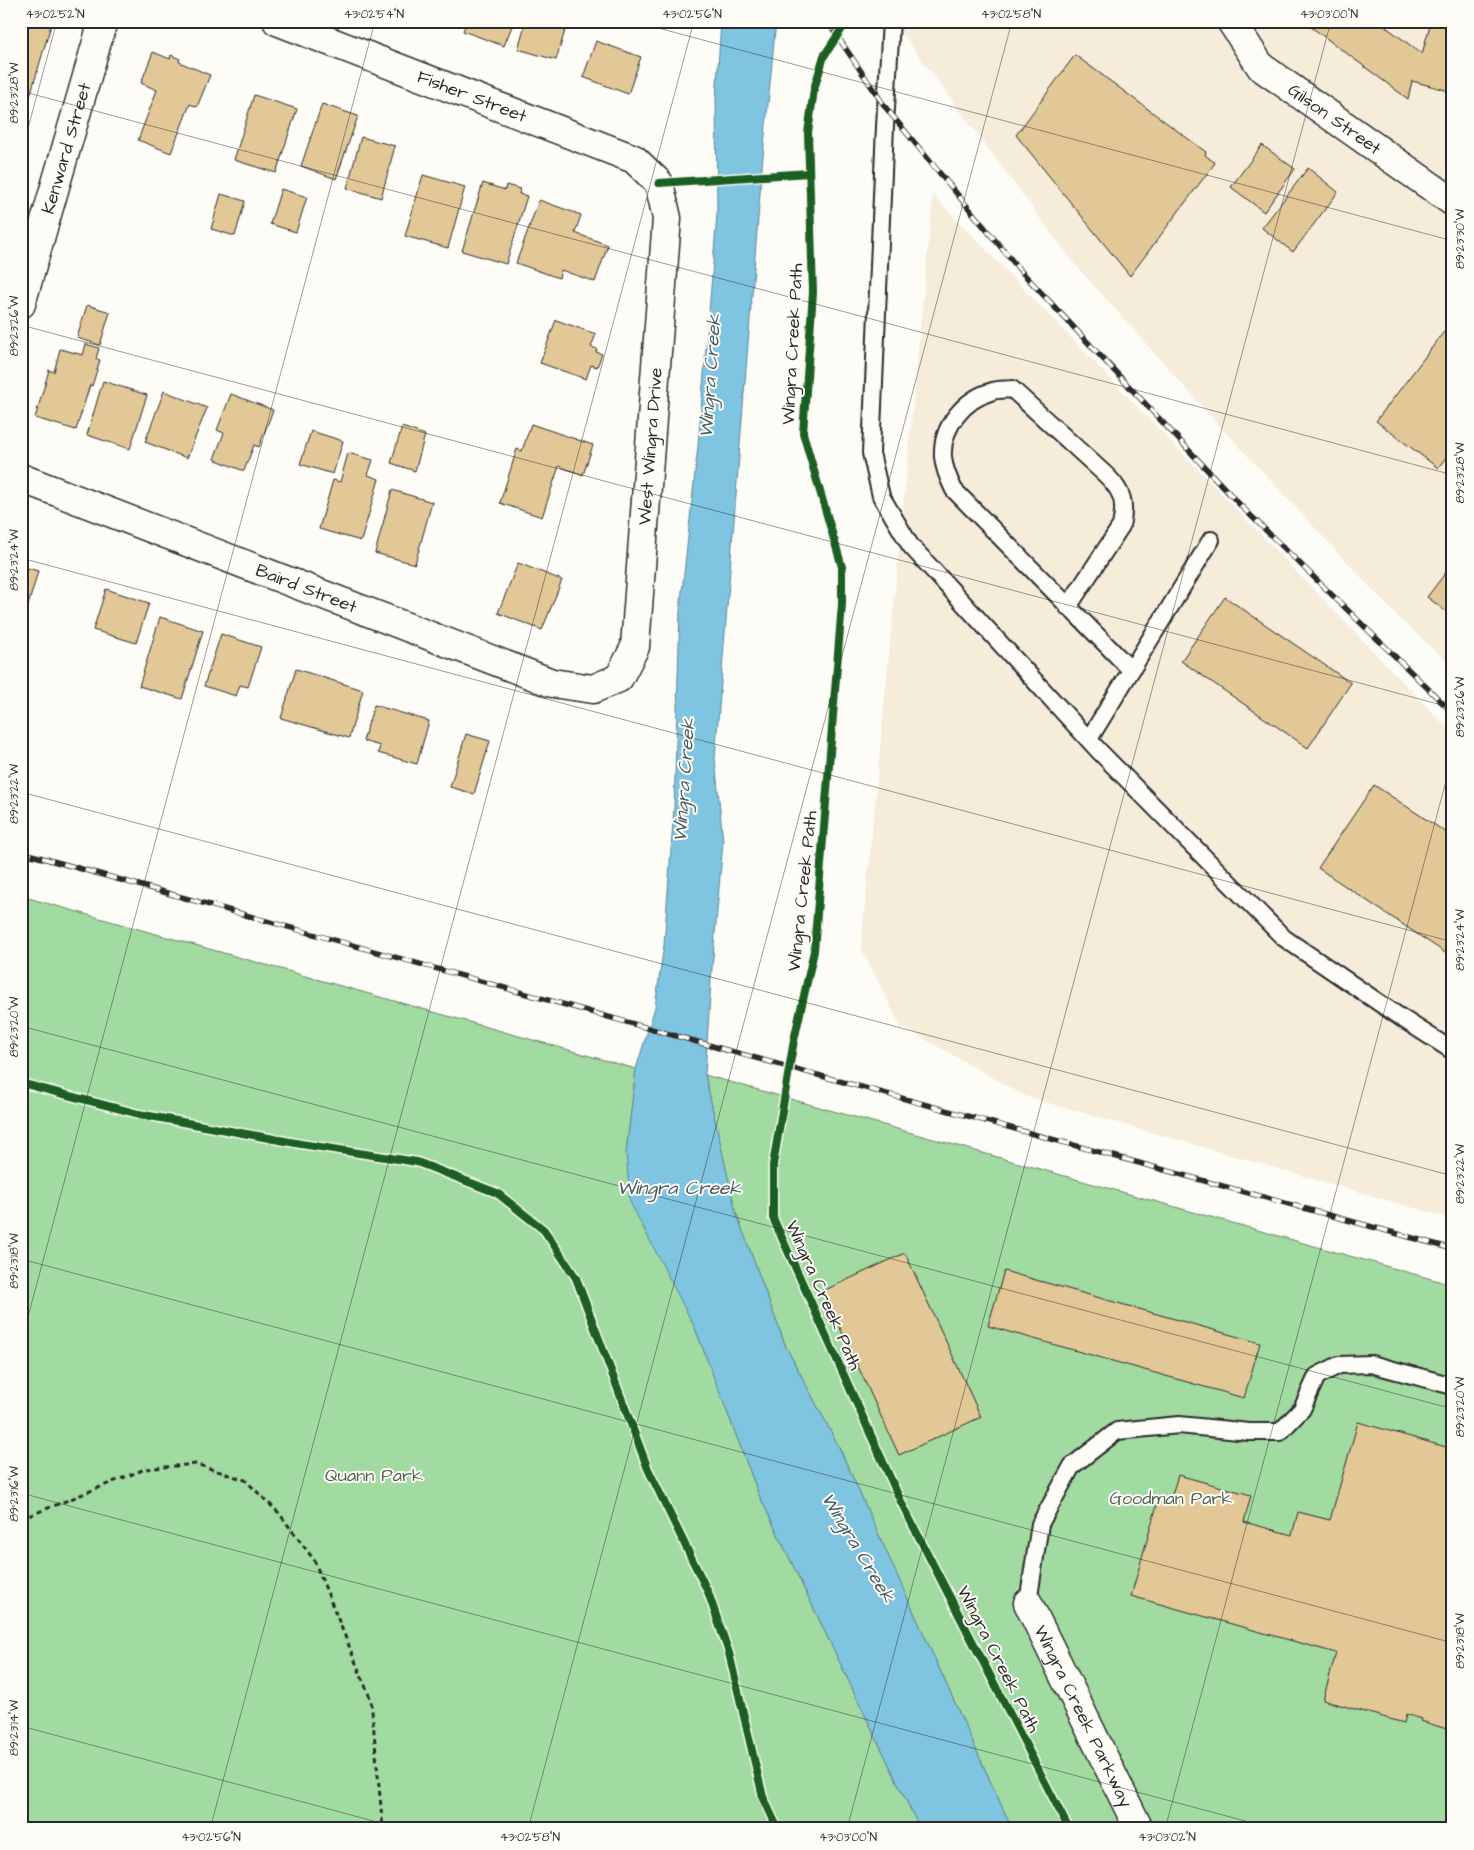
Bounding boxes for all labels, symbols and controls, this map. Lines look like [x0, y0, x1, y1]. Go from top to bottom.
text: 43°02'52"N [25, 6, 85, 23]
text: 43°02'54"N [344, 6, 405, 23]
text: 43°02'56"N [662, 6, 722, 23]
text: 43°02'58"N [981, 6, 1041, 23]
text: 43°03'00"N [1300, 6, 1358, 23]
text: 89°23'28"W [6, 62, 23, 123]
street label: Fisher Street [413, 64, 531, 129]
street label: Gilson Street [1283, 78, 1387, 161]
street label: Kenward Street [36, 79, 98, 217]
text: 89°23'30"W [1452, 208, 1469, 269]
street label: Wingra Creek Path [776, 263, 810, 425]
text: 89°23'26"W [6, 295, 23, 356]
water label: Wingra Creek [693, 313, 728, 439]
street label: West Wingra Drive [632, 366, 669, 526]
text: 89°23'28"W [1452, 442, 1469, 503]
text: 89°23'24"W [6, 529, 23, 591]
street label: Baird Street [252, 558, 361, 620]
text: 89°23'26"W [1452, 676, 1469, 737]
water label: Wingra Creek [667, 717, 702, 843]
text: 89°23'22"W [6, 763, 23, 824]
street label: Wingra Creek Path [782, 809, 824, 973]
text: 89°23'24"W [1452, 909, 1469, 971]
text: 89°23'20"W [6, 996, 23, 1057]
text: 89°23'22"W [1452, 1143, 1469, 1204]
water label: Wingra Creek [617, 1175, 741, 1202]
street label: Wingra Creek Path [778, 1216, 868, 1375]
text: 89°23'18"W [6, 1232, 23, 1289]
text: 89°23'20"W [1452, 1376, 1469, 1437]
park label: Quann Park [325, 1463, 423, 1488]
text: 89°23'16"W [6, 1466, 23, 1522]
park label: Goodman Park [1110, 1486, 1232, 1511]
water label: Wingra Creek [814, 1488, 901, 1608]
street label: Wingra Creek Path [950, 1582, 1046, 1737]
text: 89°23'18"W [1452, 1612, 1469, 1669]
street label: Wingra Creek Parkway [1028, 1621, 1138, 1812]
text: 89°23'14"W [6, 1699, 23, 1756]
text: 43°02'56"N [181, 1829, 241, 1846]
text: 43°02'58"N [500, 1829, 560, 1846]
text: 43°03'00"N [819, 1829, 877, 1846]
text: 43°03'02"N [1138, 1829, 1196, 1846]

